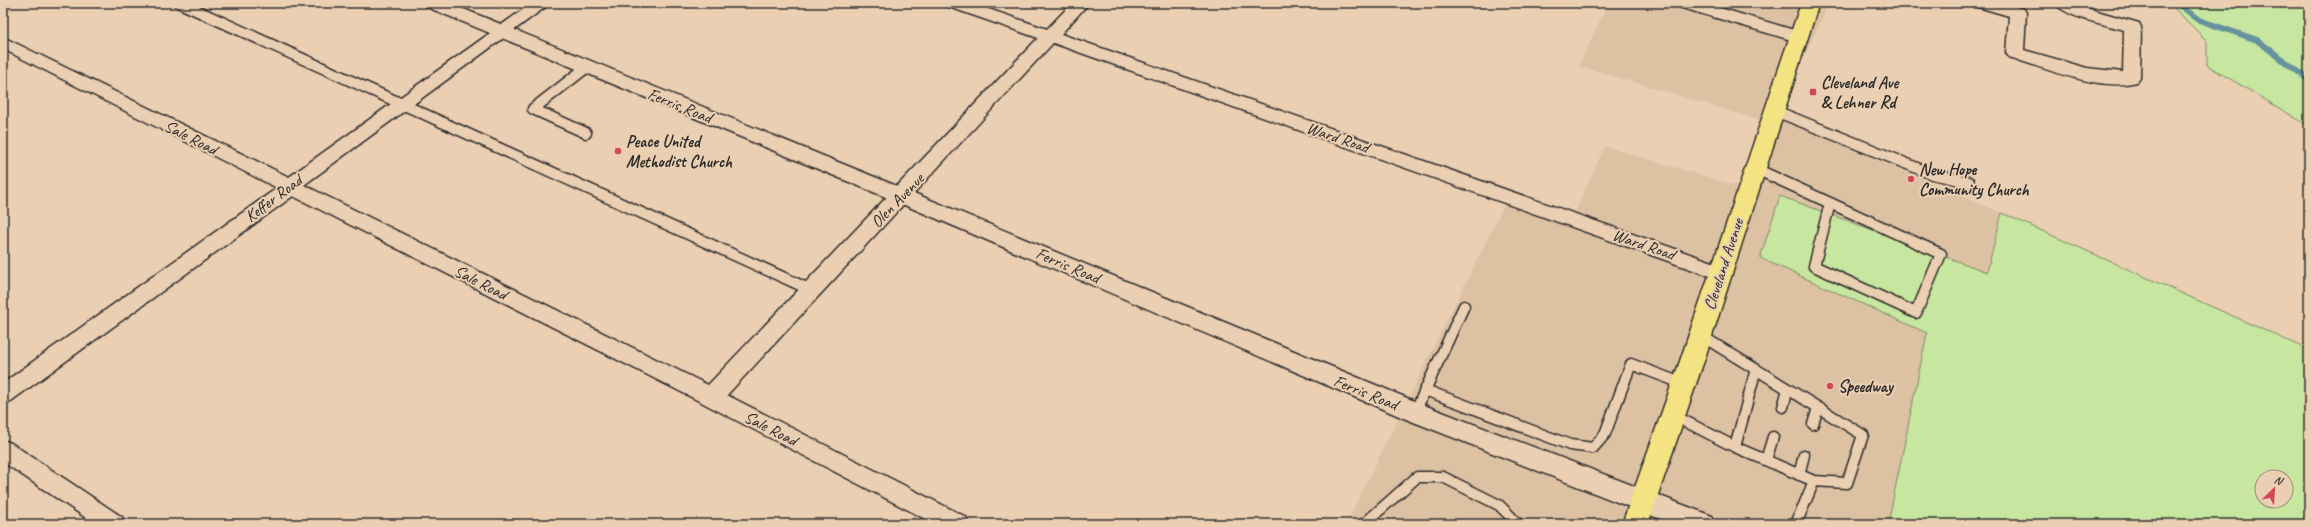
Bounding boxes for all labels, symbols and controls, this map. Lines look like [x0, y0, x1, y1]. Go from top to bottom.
place label: Cleveland Ave & Lehner Rd [1821, 72, 1900, 113]
street label: Ferris Road [645, 83, 717, 129]
marker: Cleveland Ave & Lehner Rd [1808, 87, 1818, 97]
street label: Sale Road [161, 115, 224, 161]
street label: Ward Road [1304, 117, 1374, 159]
place label: Peace United Methodist Church [626, 131, 733, 172]
marker: Peace United Methodist Church [613, 146, 623, 156]
place label: New Hope Community Church [1919, 159, 2030, 200]
street label: Keffer Road [241, 168, 309, 227]
street label: Olen Avenue [866, 168, 930, 232]
marker: New Hope Community Church [1906, 174, 1916, 184]
street label: Cleveland Avenue [1699, 214, 1749, 313]
street label: Ward Road [1610, 224, 1680, 266]
street label: Ferris Road [1033, 243, 1105, 289]
street label: Sale Road [451, 260, 514, 306]
street label: Ferris Road [1331, 370, 1403, 416]
place label: Speedway [1838, 376, 1895, 397]
marker: Speedway [1825, 381, 1835, 391]
street label: Sale Road [741, 406, 804, 452]
north arrow [2254, 469, 2294, 509]
text: N [2272, 472, 2286, 489]

